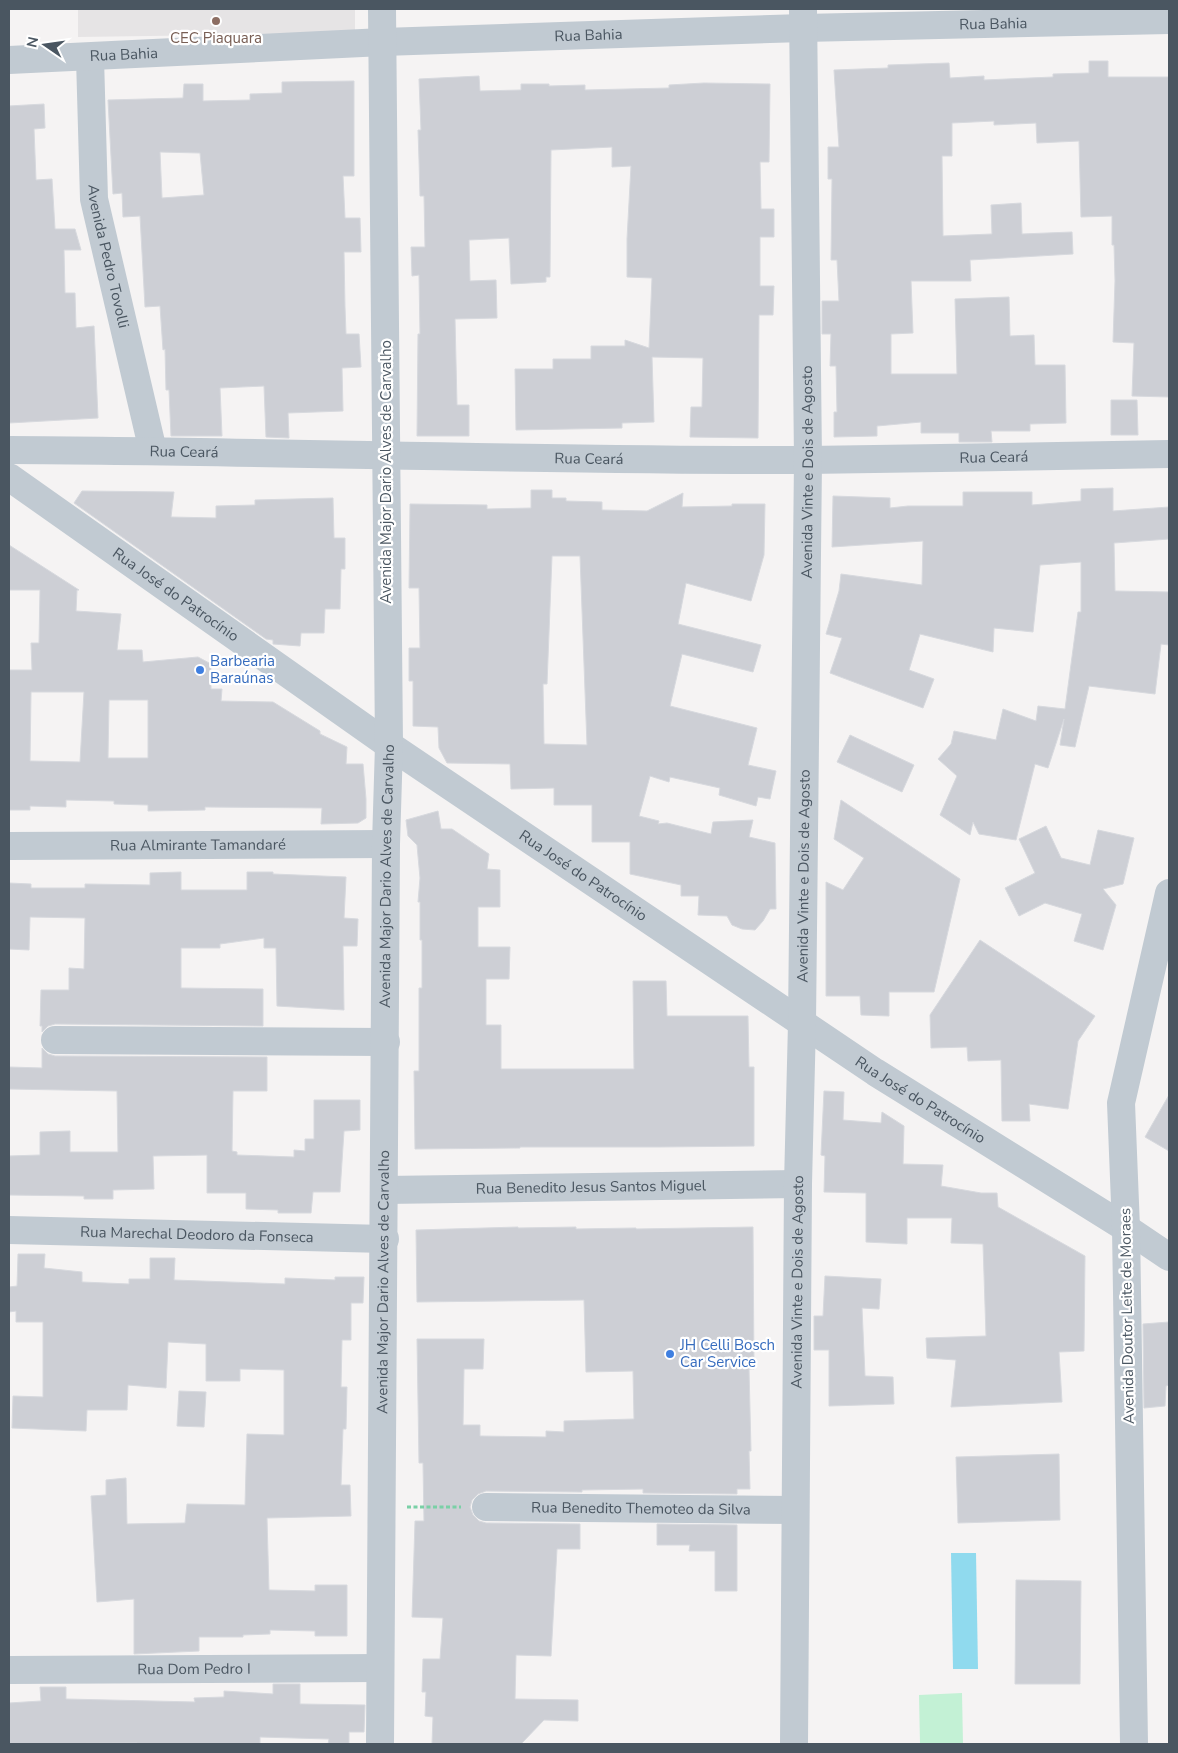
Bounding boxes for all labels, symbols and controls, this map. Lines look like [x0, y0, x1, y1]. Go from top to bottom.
street label: Rua Bahia [959, 13, 1028, 35]
marker: CEC Piaquara [210, 15, 222, 27]
north arrow [20, 20, 70, 70]
street label: Rua Bahia [554, 24, 623, 46]
place label: CEC Piaquara [170, 28, 262, 48]
text: N [22, 35, 43, 49]
street label: Rua Bahia [89, 43, 158, 66]
street label: Avenida Pedro Tovolli [84, 184, 134, 330]
street label: Avenida Major Dario Alves de Carvalho [376, 340, 396, 604]
street label: Avenida Vinte e Dois de Agosto [797, 365, 818, 579]
street label: Rua Ceará [149, 441, 219, 462]
street label: Rua Ceará [959, 447, 1029, 468]
street label: Rua Ceará [554, 448, 624, 469]
street label: Rua José do Patrocínio [109, 543, 243, 646]
place label: Barbearia Baraúnas [210, 651, 275, 688]
marker: Barbearia Baraúnas [194, 664, 206, 676]
street label: Avenida Major Dario Alves de Carvalho [375, 744, 399, 1008]
street label: Avenida Vinte e Dois de Agosto [792, 769, 815, 983]
street label: Rua José do Patrocínio [515, 825, 651, 926]
street label: Rua Almirante Tamandaré [110, 835, 286, 855]
street label: Rua José do Patrocínio [851, 1051, 989, 1148]
street label: Avenida Major Dario Alves de Carvalho [372, 1150, 394, 1414]
street label: Rua Benedito Jesus Santos Miguel [476, 1175, 707, 1199]
street label: Avenida Vinte e Dois de Agosto [787, 1175, 808, 1389]
street label: Avenida Doutor Leite de Moraes [1115, 1208, 1139, 1424]
street label: Rua Marechal Deodoro da Fonseca [80, 1222, 314, 1247]
place label: JH Celli Bosch Car Service [679, 1335, 775, 1372]
marker: JH Celli Bosch Car Service [664, 1348, 676, 1360]
street label: Rua Benedito Themoteo da Silva [531, 1497, 751, 1520]
street label: Rua Dom Pedro I [137, 1659, 251, 1679]

